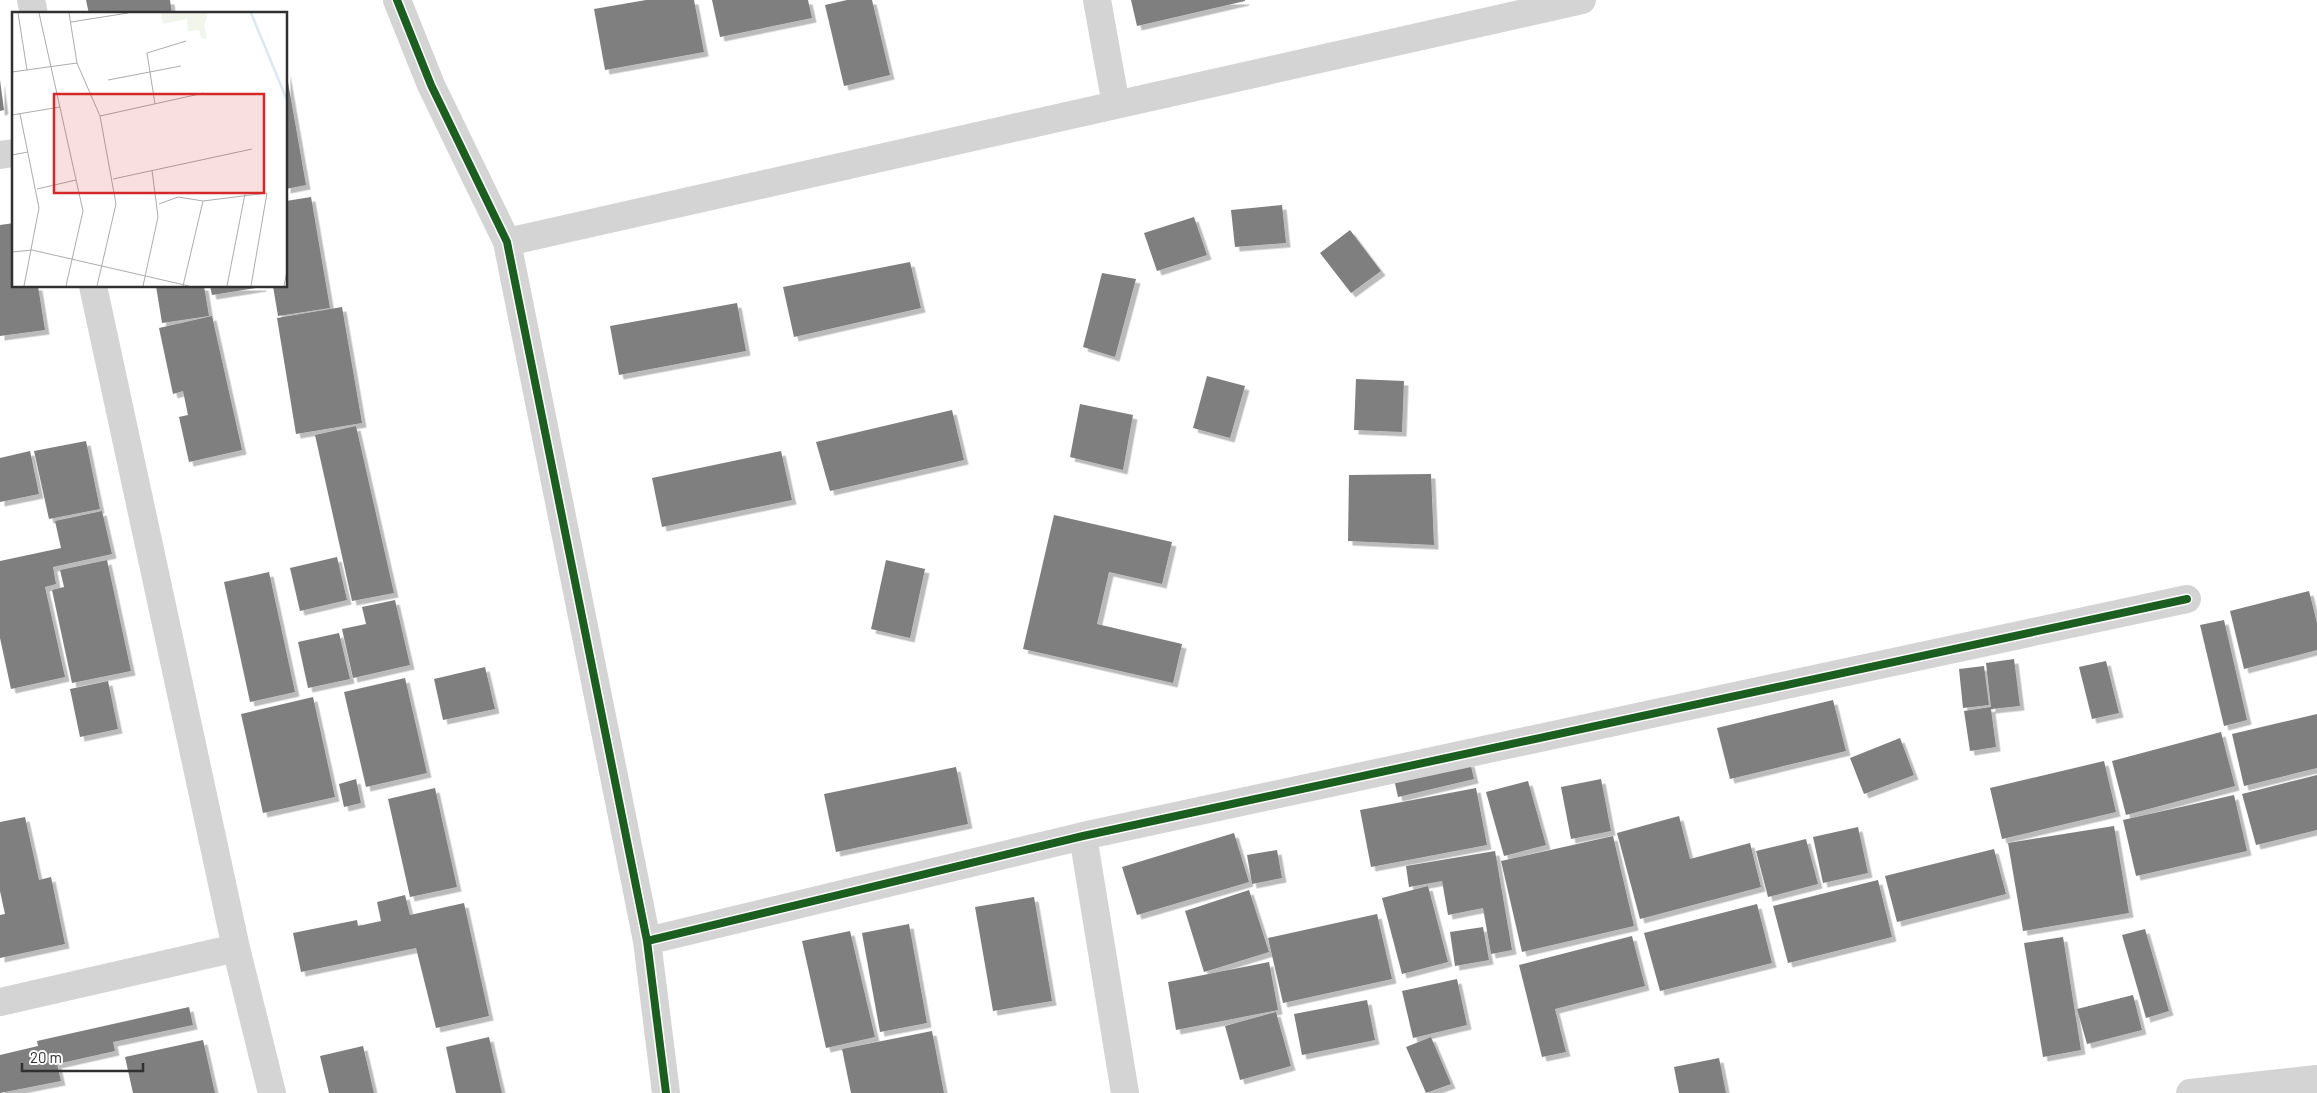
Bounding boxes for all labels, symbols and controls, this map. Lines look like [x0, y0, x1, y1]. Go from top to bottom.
inset map [12, 12, 288, 288]
scale bar [22, 1040, 144, 1072]
text: 20 m [30, 1048, 62, 1066]

